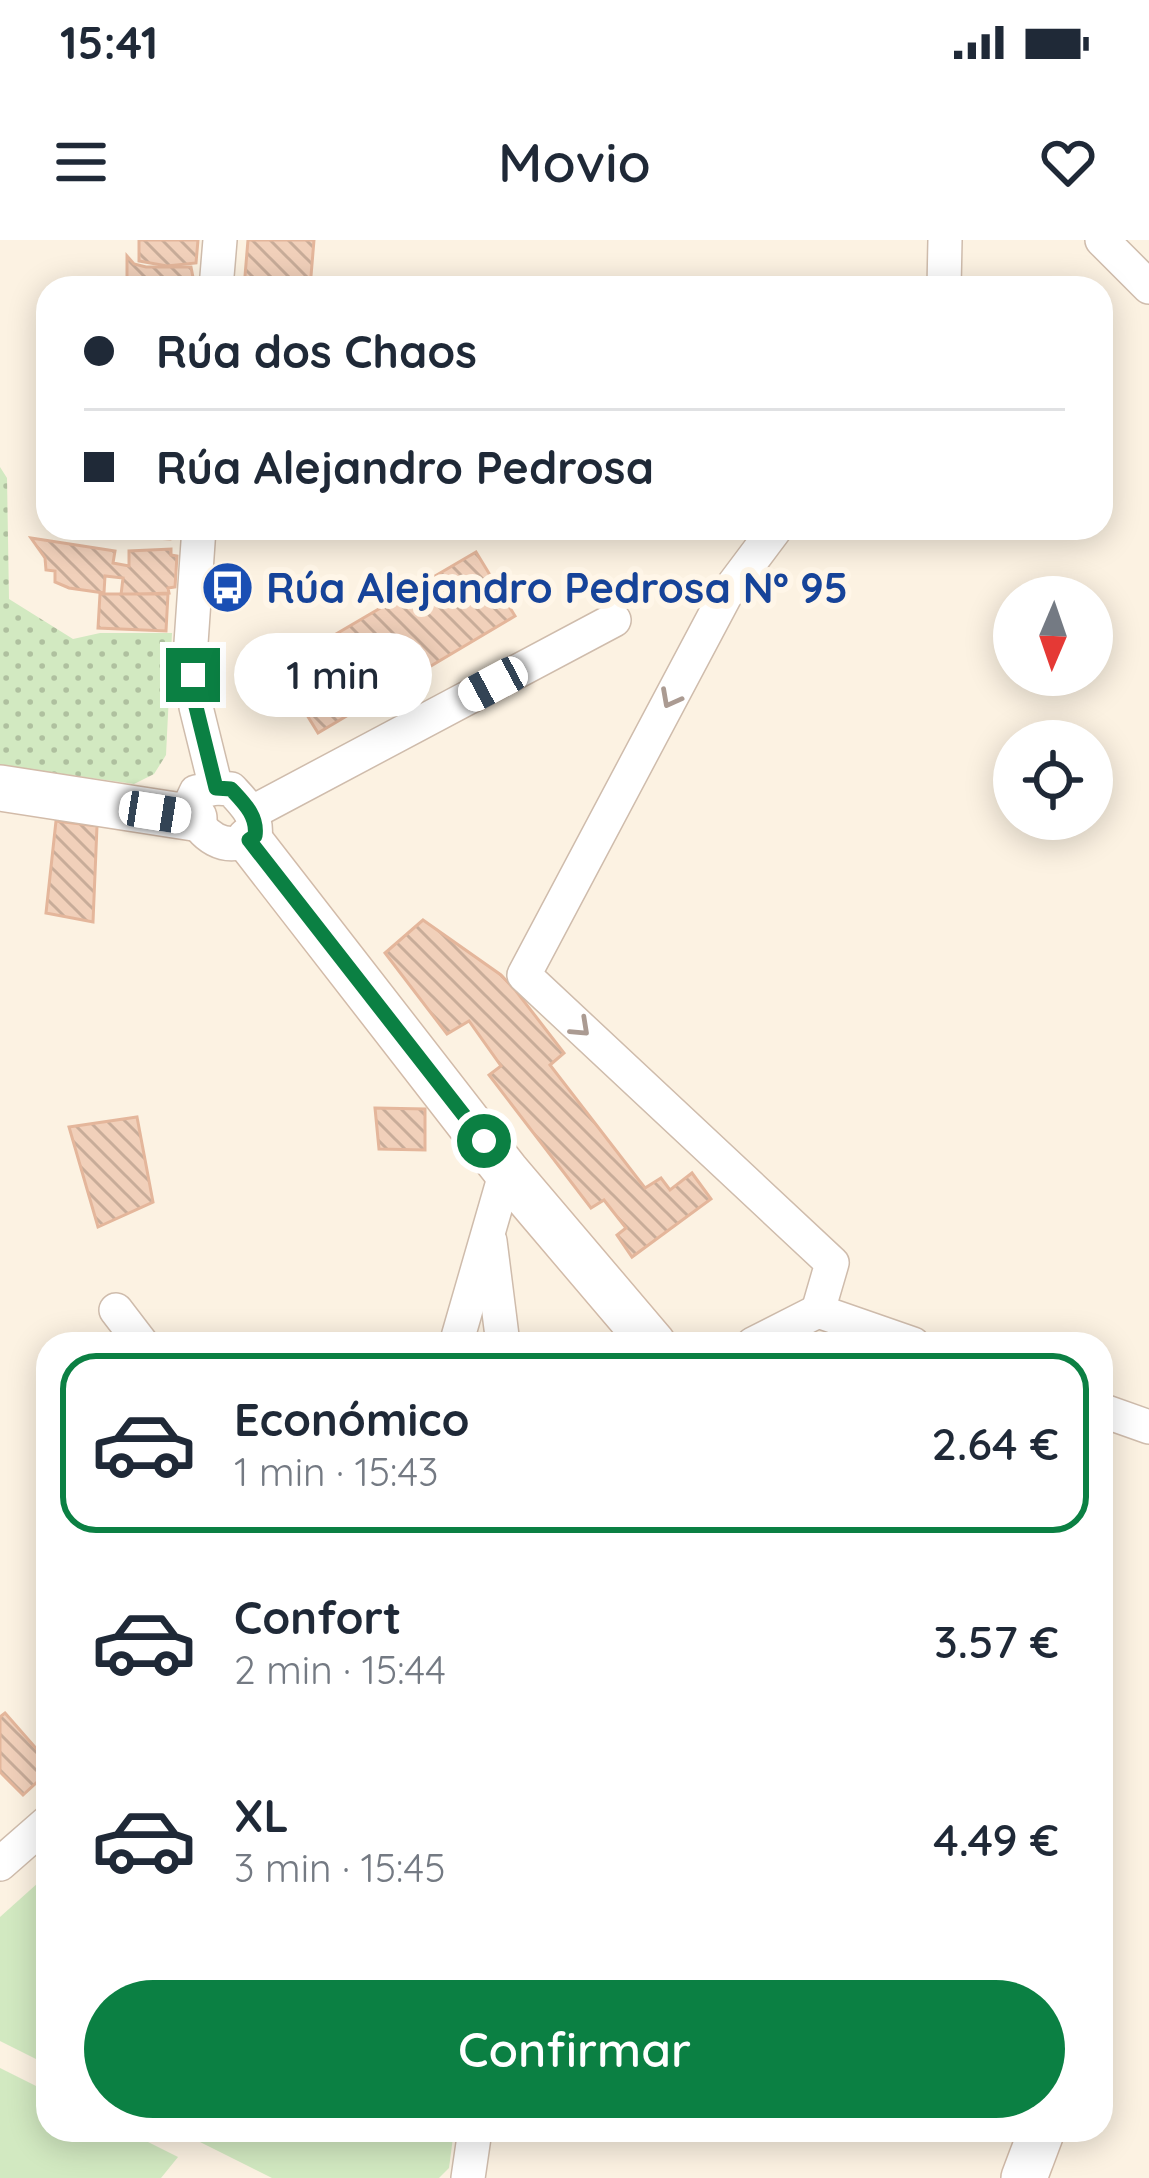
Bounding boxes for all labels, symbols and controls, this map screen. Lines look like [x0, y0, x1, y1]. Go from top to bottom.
text: 15:41 [60, 14, 158, 70]
text: Movio [498, 128, 651, 196]
icon: menu [48, 129, 114, 195]
icon: heart [1035, 129, 1101, 195]
text: Rúa dos Chaos [156, 323, 477, 379]
text: Rúa Alejandro Pedrosa [156, 439, 654, 495]
bus stop icon: Rúa Alejandro Pedrosa Nº 95 [199, 559, 255, 615]
place label: Rúa Alejandro Pedrosa Nº 95 [266, 561, 848, 614]
north arrow [993, 576, 1113, 696]
map controls [993, 576, 1113, 840]
callout: 1 min [235, 633, 433, 717]
route end [166, 648, 220, 702]
text: 1 min [286, 650, 380, 699]
car [453, 651, 533, 717]
one-way arrow [662, 687, 685, 709]
button: locate [993, 720, 1113, 840]
car [117, 789, 193, 835]
one-way arrow [567, 1014, 589, 1036]
route start [457, 1114, 511, 1168]
icon: car [90, 1389, 198, 1497]
text: Económico [234, 1391, 470, 1447]
text: 2.64 € [932, 1415, 1059, 1471]
text: 1 min · 15:43 [234, 1447, 438, 1496]
icon: car [90, 1587, 198, 1695]
text: Confort [234, 1589, 401, 1645]
text: 3.57 € [934, 1613, 1059, 1669]
text: 2 min · 15:44 [234, 1645, 446, 1694]
icon: car [90, 1785, 198, 1893]
text: XL [234, 1787, 289, 1843]
text: 4.49 € [933, 1811, 1059, 1867]
text: 3 min · 15:45 [234, 1843, 446, 1892]
button: Confirmar [84, 1980, 1065, 2118]

